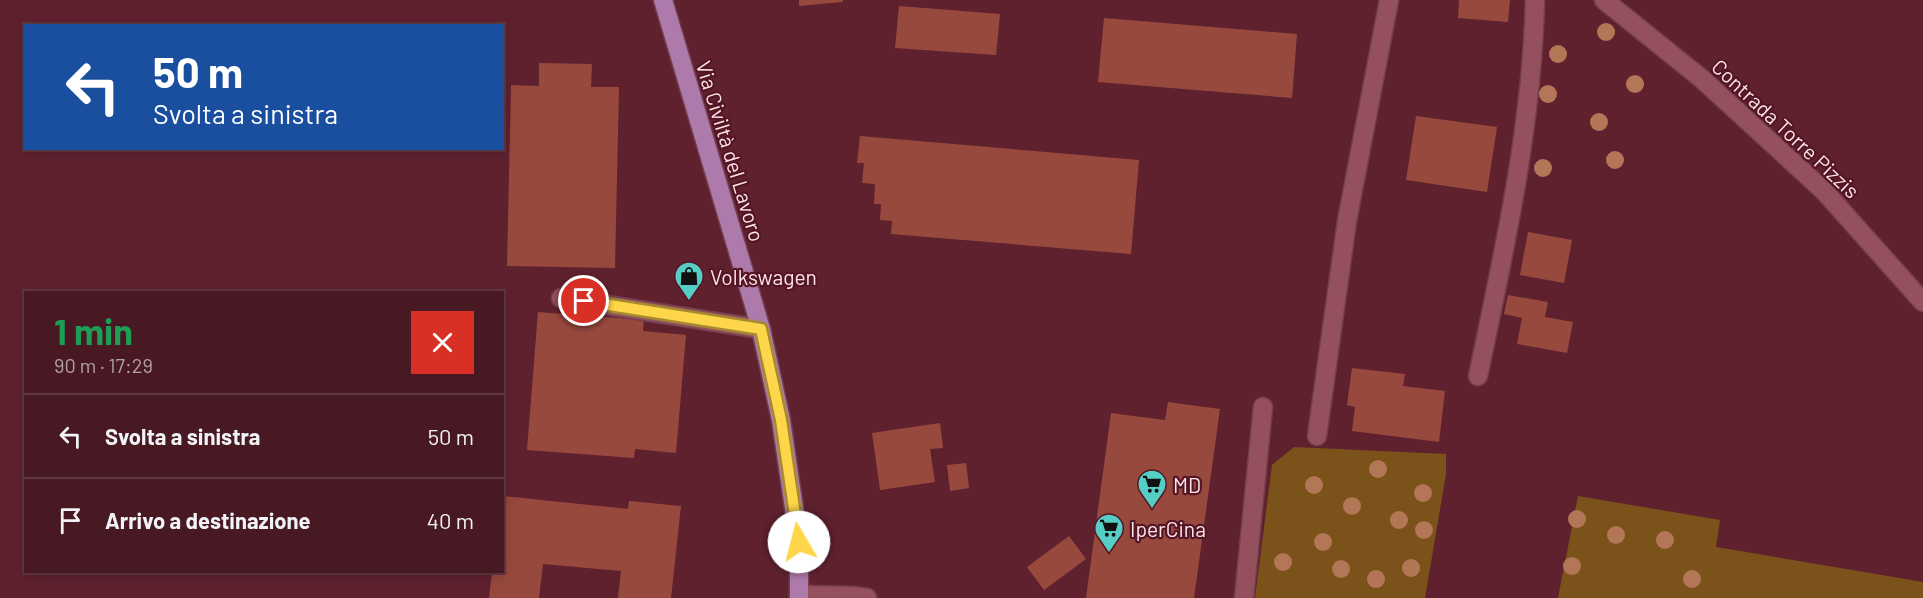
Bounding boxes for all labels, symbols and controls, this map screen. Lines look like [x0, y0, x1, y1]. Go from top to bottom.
text: 50 m [153, 46, 243, 96]
icon: left [54, 48, 132, 126]
street label: Contrada Torre Pizzis [1707, 53, 1865, 203]
street label: Via Civiltà del Lavoro [692, 58, 770, 244]
text: Svolta a sinistra [153, 97, 338, 129]
shop icon: Volkswagen [673, 260, 705, 302]
place label: Volkswagen [710, 264, 817, 289]
pin [558, 275, 609, 326]
icon: arrive [567, 284, 600, 317]
text: 1 min [54, 309, 133, 352]
button: close [411, 311, 474, 374]
text: 90 m · 17:29 [54, 353, 153, 377]
icon: left [54, 420, 87, 453]
text: Svolta a sinistra [105, 423, 260, 449]
text: 50 m [428, 423, 474, 449]
supermarket icon: MD [1136, 468, 1168, 510]
place label: MD [1173, 472, 1201, 497]
icon: arrive [54, 504, 87, 537]
text: Arrivo a destinazione [105, 507, 311, 533]
text: 40 m [427, 507, 474, 533]
position arrow [767, 510, 831, 574]
supermarket icon: IperCina [1093, 512, 1125, 554]
place label: IperCina [1130, 516, 1206, 541]

